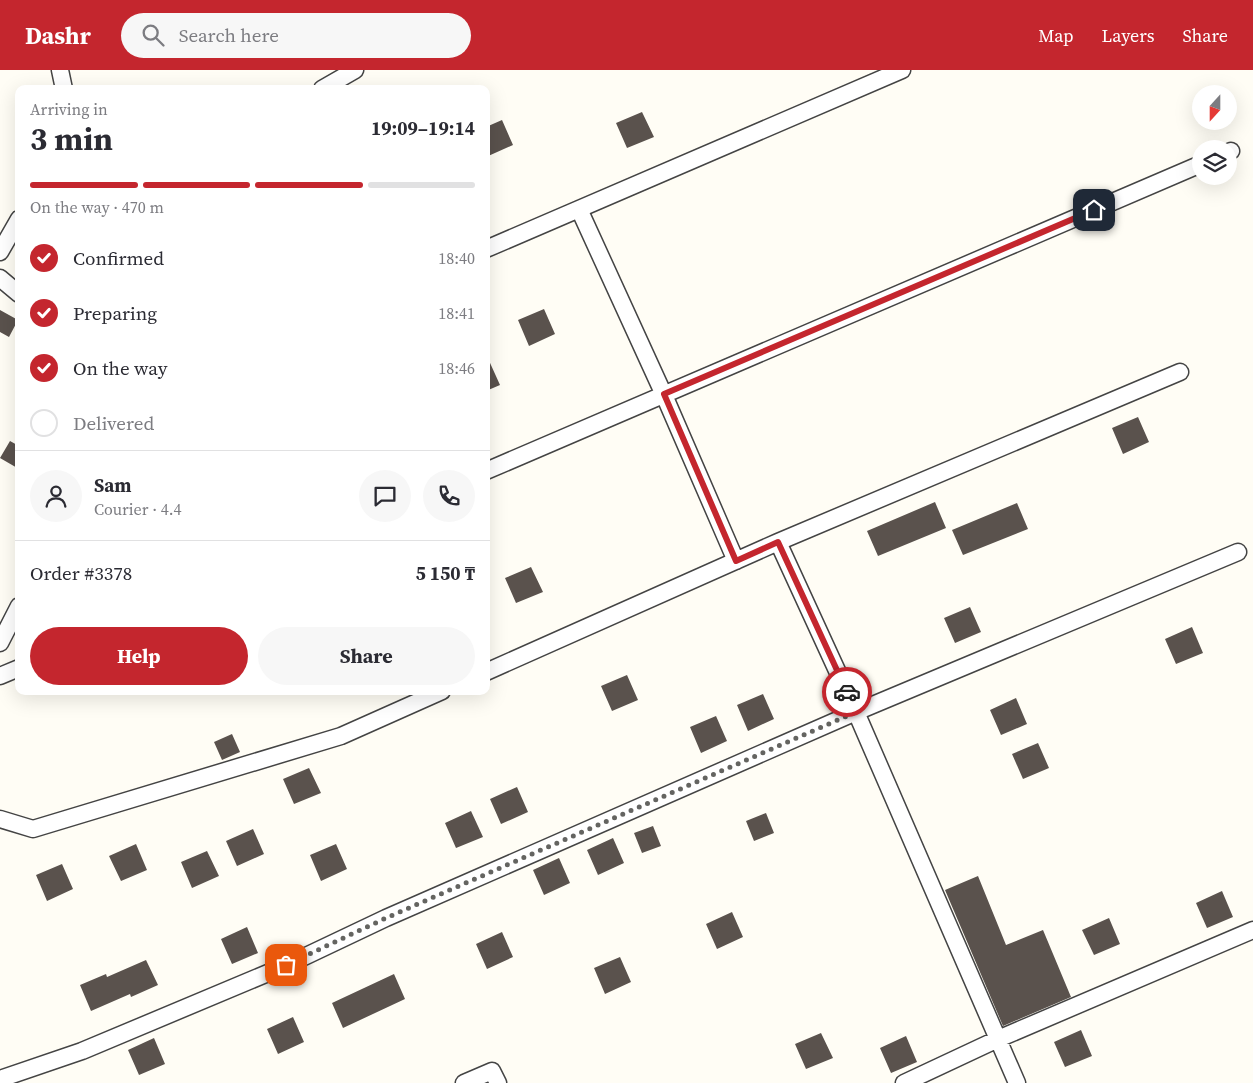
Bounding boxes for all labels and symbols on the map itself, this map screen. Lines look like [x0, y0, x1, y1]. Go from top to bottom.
north arrow [1192, 85, 1238, 130]
pin [1073, 189, 1115, 231]
courier [822, 667, 872, 717]
pin [265, 944, 307, 986]

